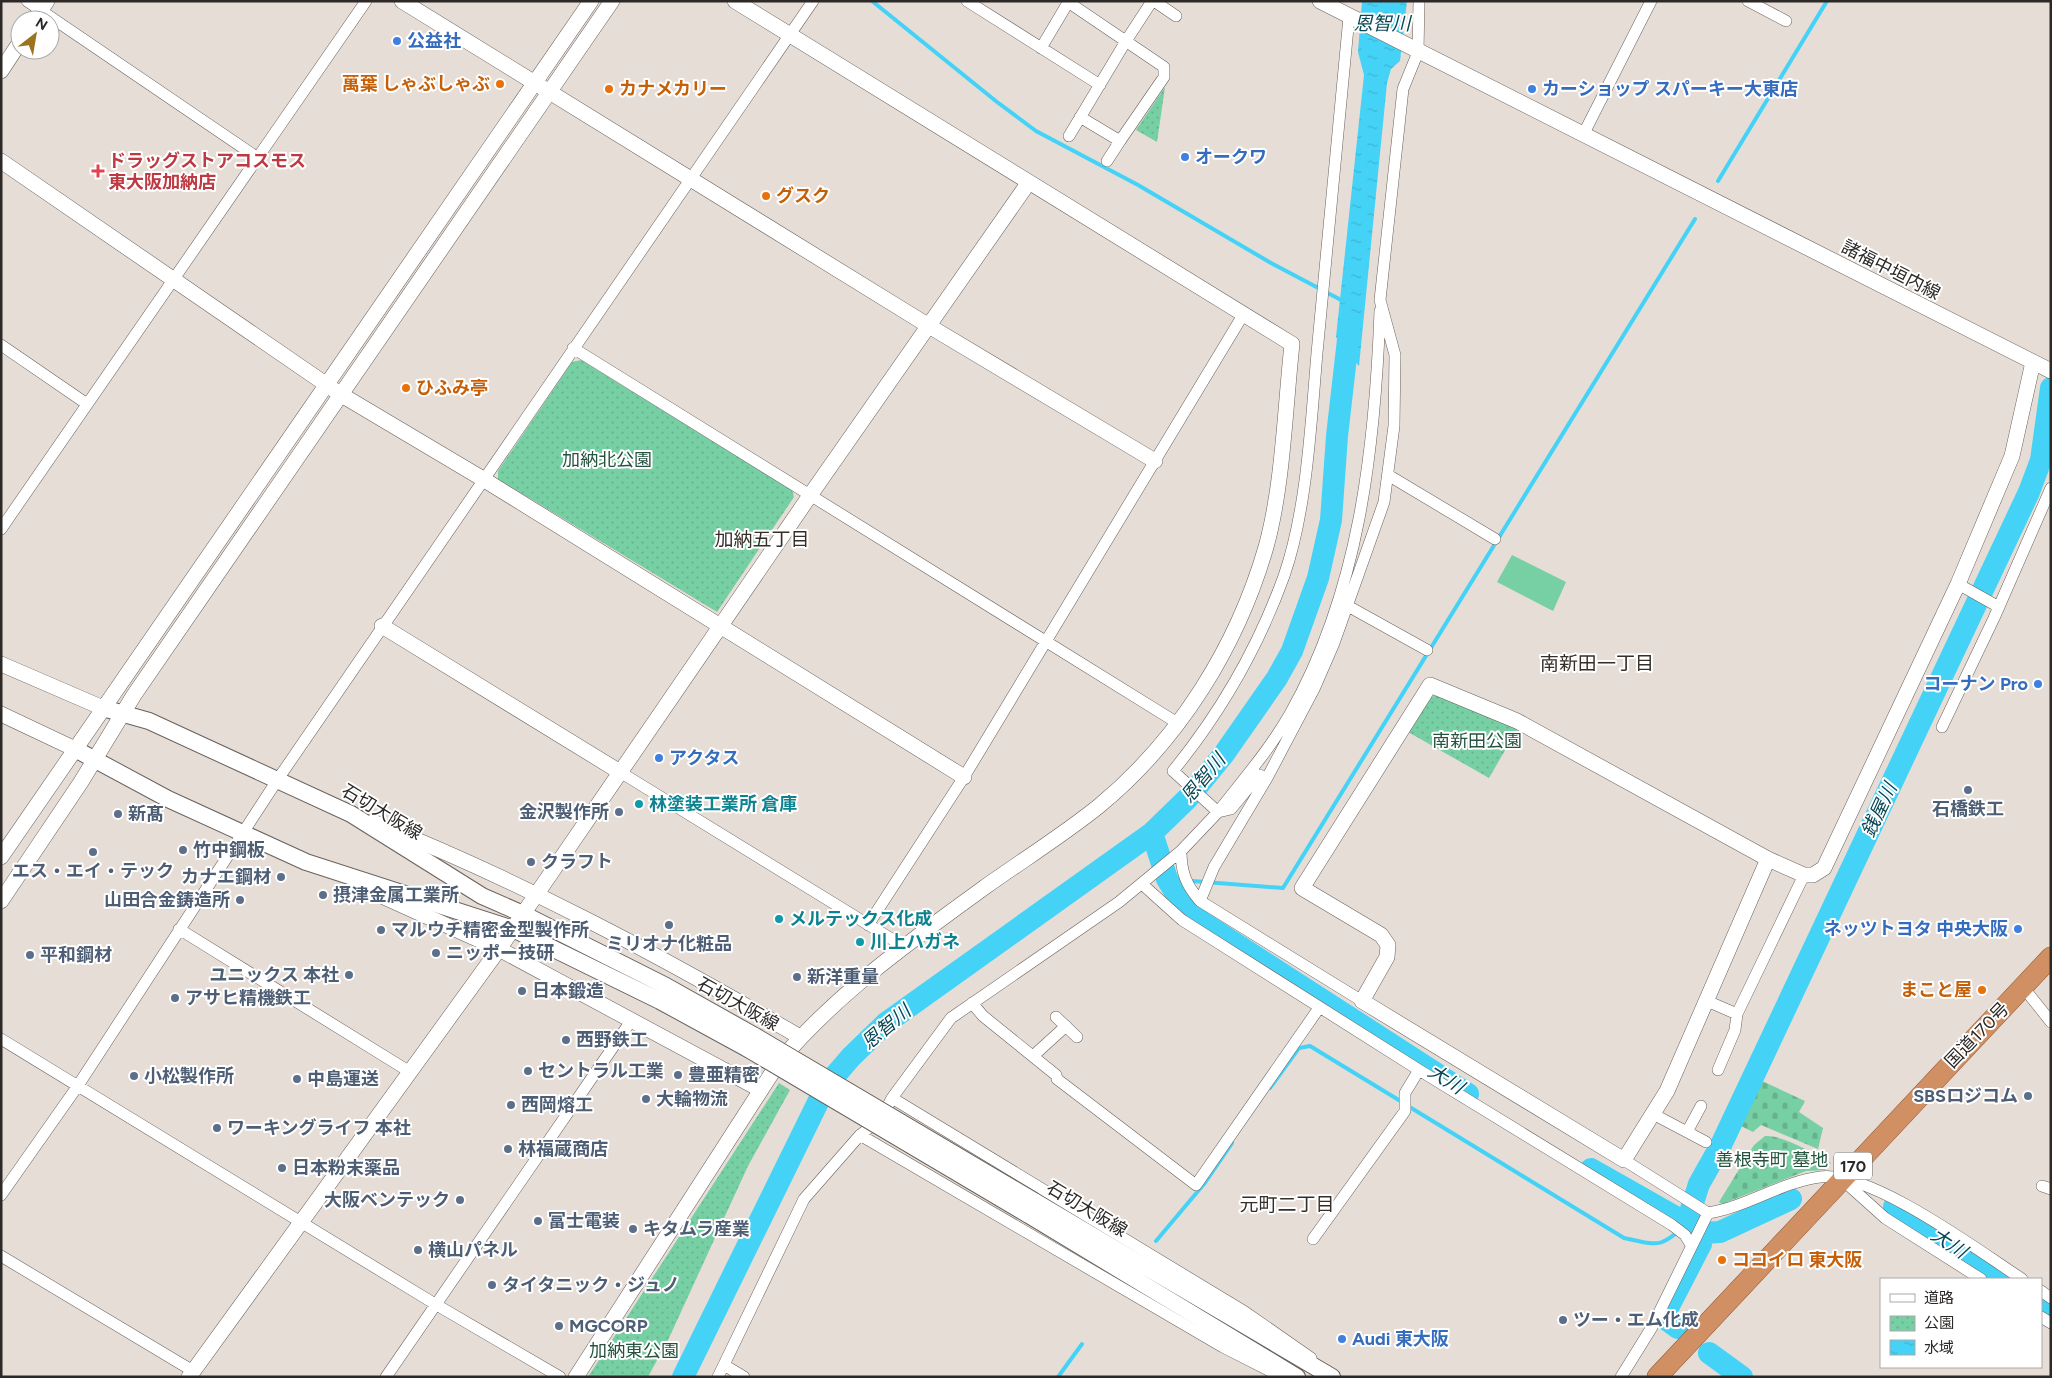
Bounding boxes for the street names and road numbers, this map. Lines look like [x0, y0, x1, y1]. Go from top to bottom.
street label: 諸福中垣内線 [1838, 236, 1944, 304]
street label: 石切大阪線 [338, 779, 426, 845]
street label: 石切大阪線 [693, 973, 783, 1035]
street label: 国道170号 [1940, 998, 2014, 1072]
road number: 170 [1834, 1152, 1872, 1180]
street label: 石切大阪線 [1043, 1176, 1131, 1242]

